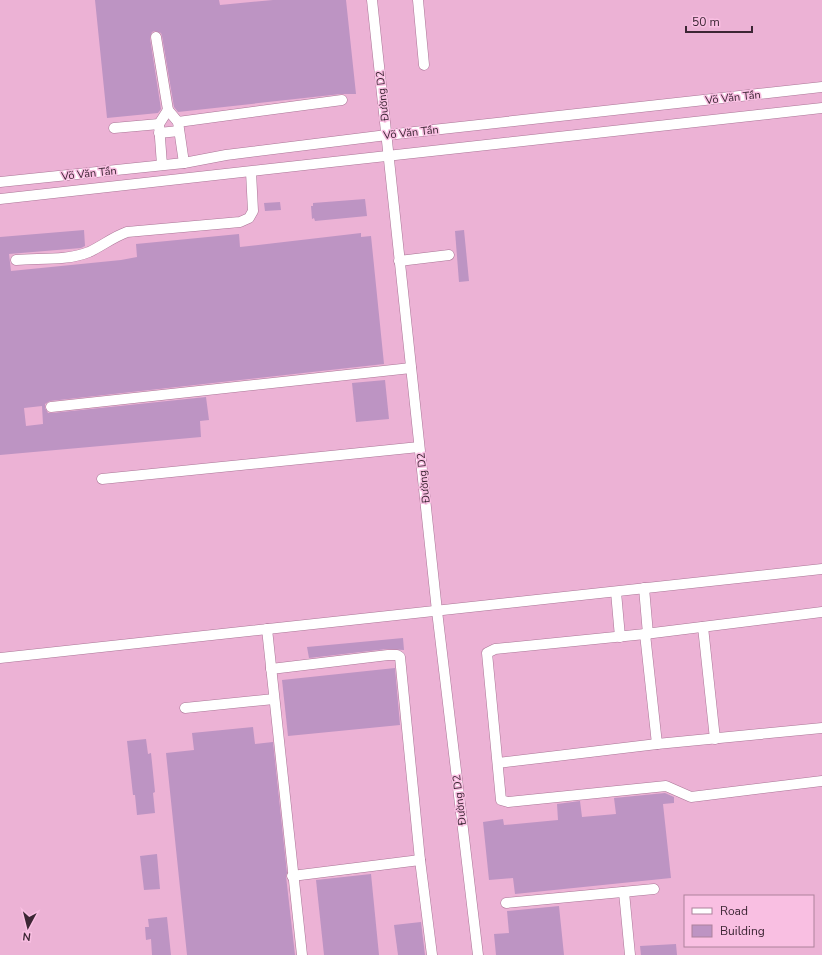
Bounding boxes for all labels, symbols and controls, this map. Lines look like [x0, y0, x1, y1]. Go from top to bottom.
scale bar [686, 8, 752, 34]
text: 50 m [692, 14, 720, 30]
street label: Đường D2 [372, 70, 393, 123]
street label: Võ Văn Tần [704, 87, 761, 108]
street label: Võ Văn Tần [382, 122, 439, 143]
street label: Võ Văn Tần [60, 163, 117, 184]
street label: Đường D2 [413, 452, 434, 505]
street label: Đường D2 [449, 774, 470, 827]
legend [684, 895, 814, 947]
text: Road [720, 903, 748, 919]
north arrow [8, 907, 48, 947]
text: Building [720, 923, 765, 939]
text: N [22, 928, 32, 944]

